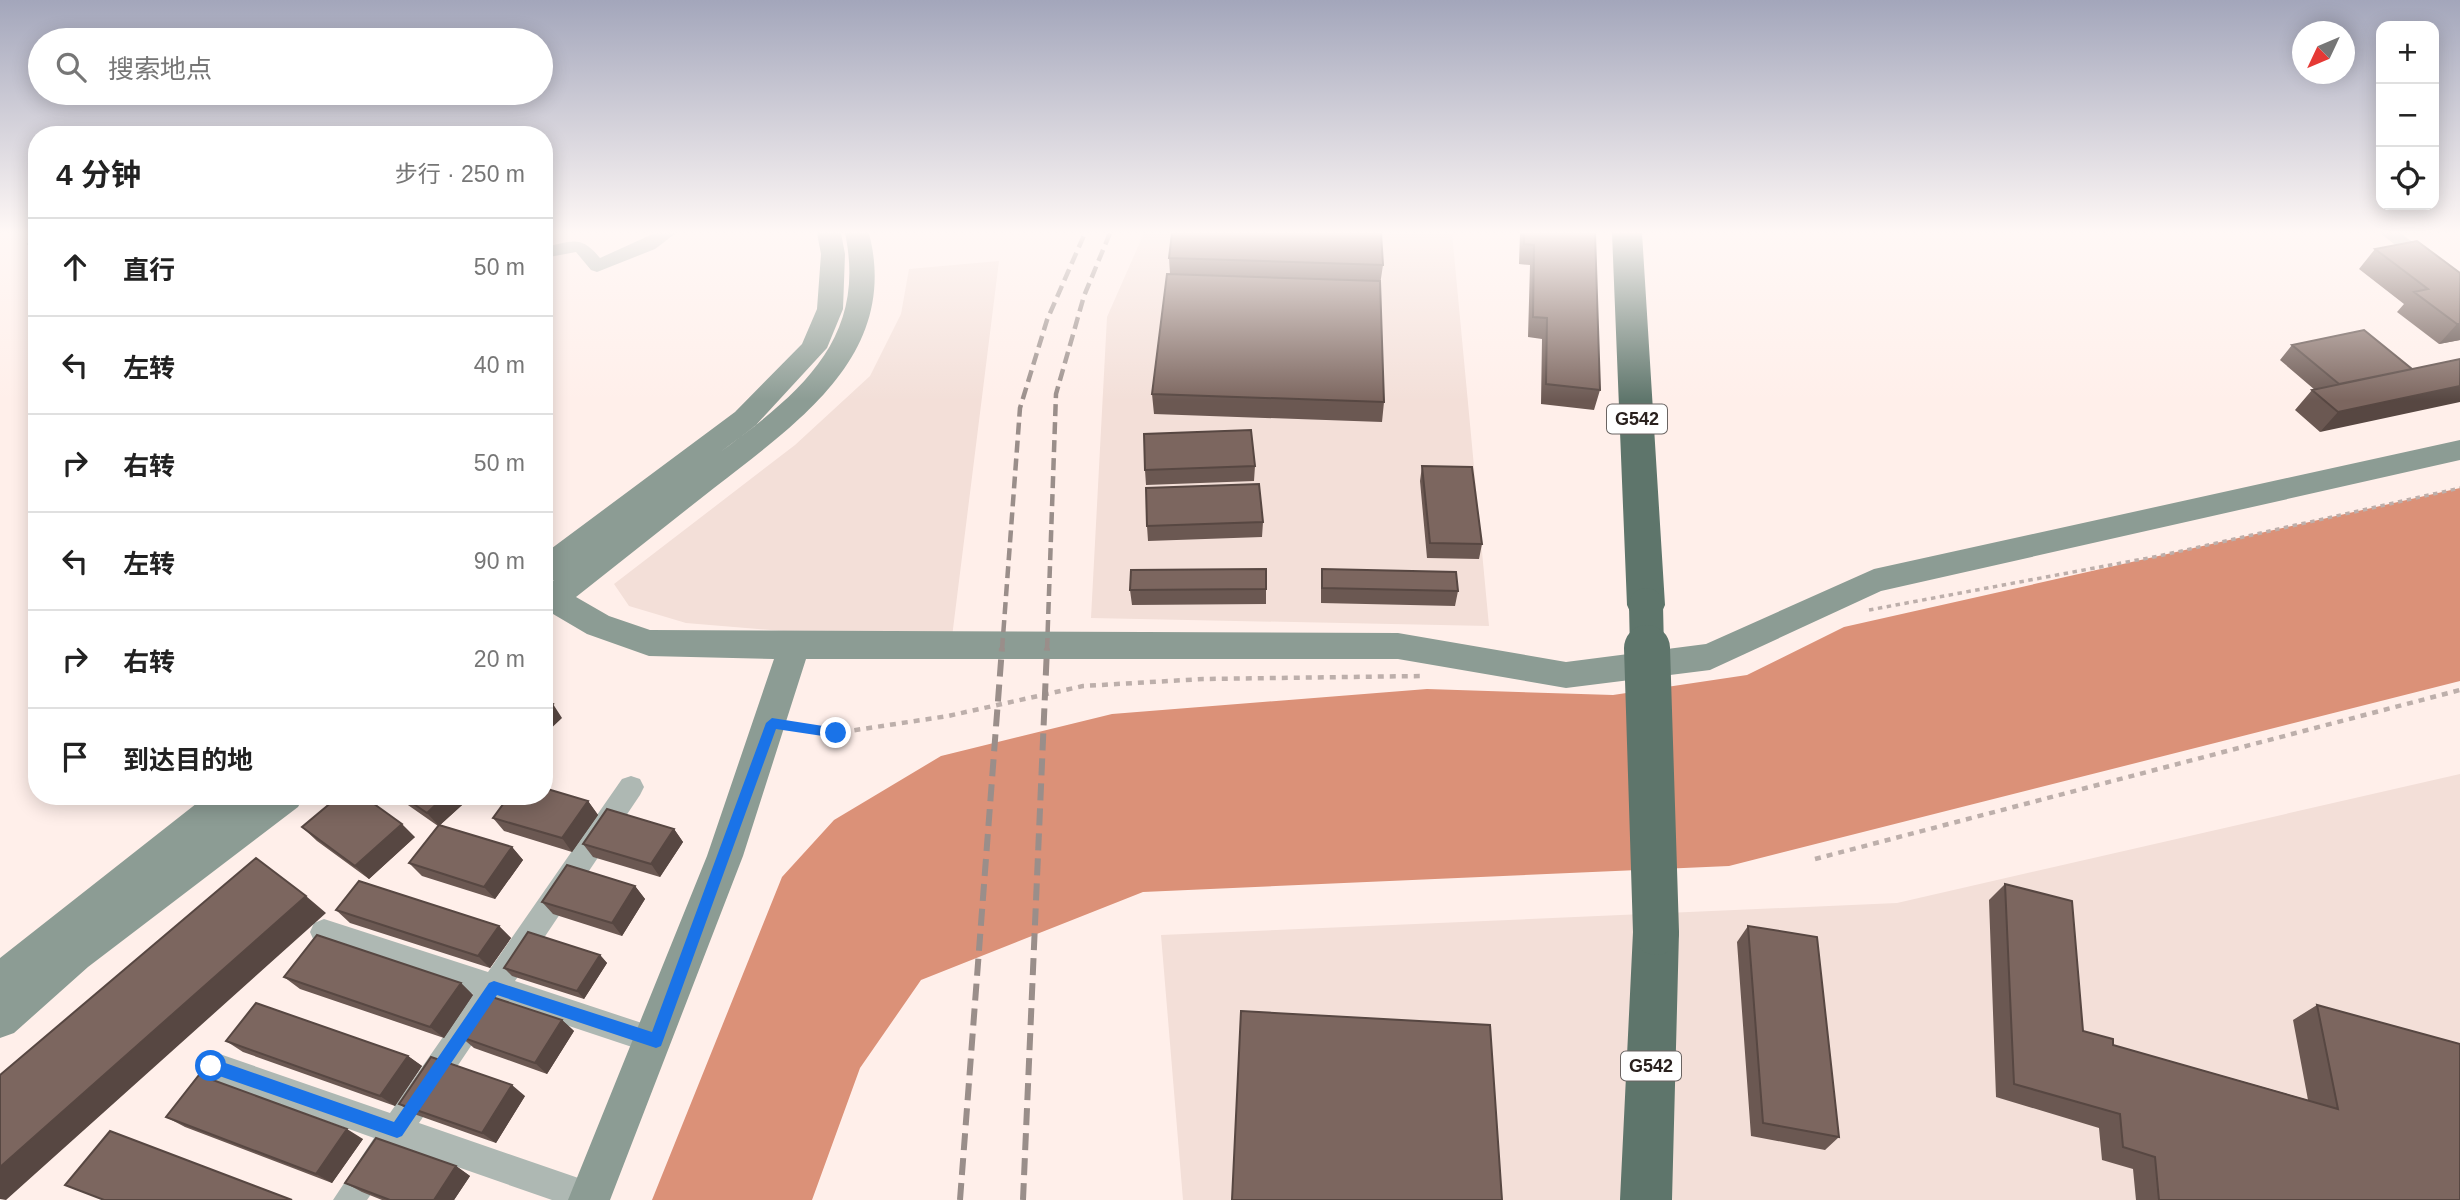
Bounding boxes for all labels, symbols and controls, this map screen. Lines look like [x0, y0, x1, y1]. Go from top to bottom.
north arrow [2292, 21, 2355, 84]
map controls [2376, 21, 2439, 210]
button: + [2376, 21, 2439, 84]
search box [28, 28, 553, 105]
icon: search [52, 48, 90, 86]
text: 搜索地点 [108, 54, 212, 84]
button: − [2376, 84, 2439, 147]
button: locate [2376, 147, 2439, 210]
text: 4 分钟 [56, 158, 141, 191]
text: 步行 · 250 m [395, 161, 525, 187]
icon: ahead [56, 248, 94, 286]
text: 50 m [474, 254, 525, 280]
text: 直行 [123, 255, 175, 285]
icon: left [56, 346, 94, 384]
text: 40 m [474, 352, 525, 378]
text: 左转 [123, 353, 175, 383]
road number: G542 [1607, 404, 1667, 433]
icon: right [56, 444, 94, 482]
text: 50 m [474, 450, 525, 476]
text: 右转 [123, 451, 175, 481]
icon: left [56, 542, 94, 580]
text: 90 m [474, 548, 525, 574]
text: 左转 [123, 549, 175, 579]
icon: right [56, 640, 94, 678]
text: 20 m [474, 646, 525, 672]
text: 右转 [123, 647, 175, 677]
route end [820, 717, 851, 748]
icon: arrive [56, 738, 94, 776]
text: 到达目的地 [123, 745, 253, 775]
route start [195, 1050, 226, 1081]
road number: G542 [1621, 1051, 1681, 1080]

